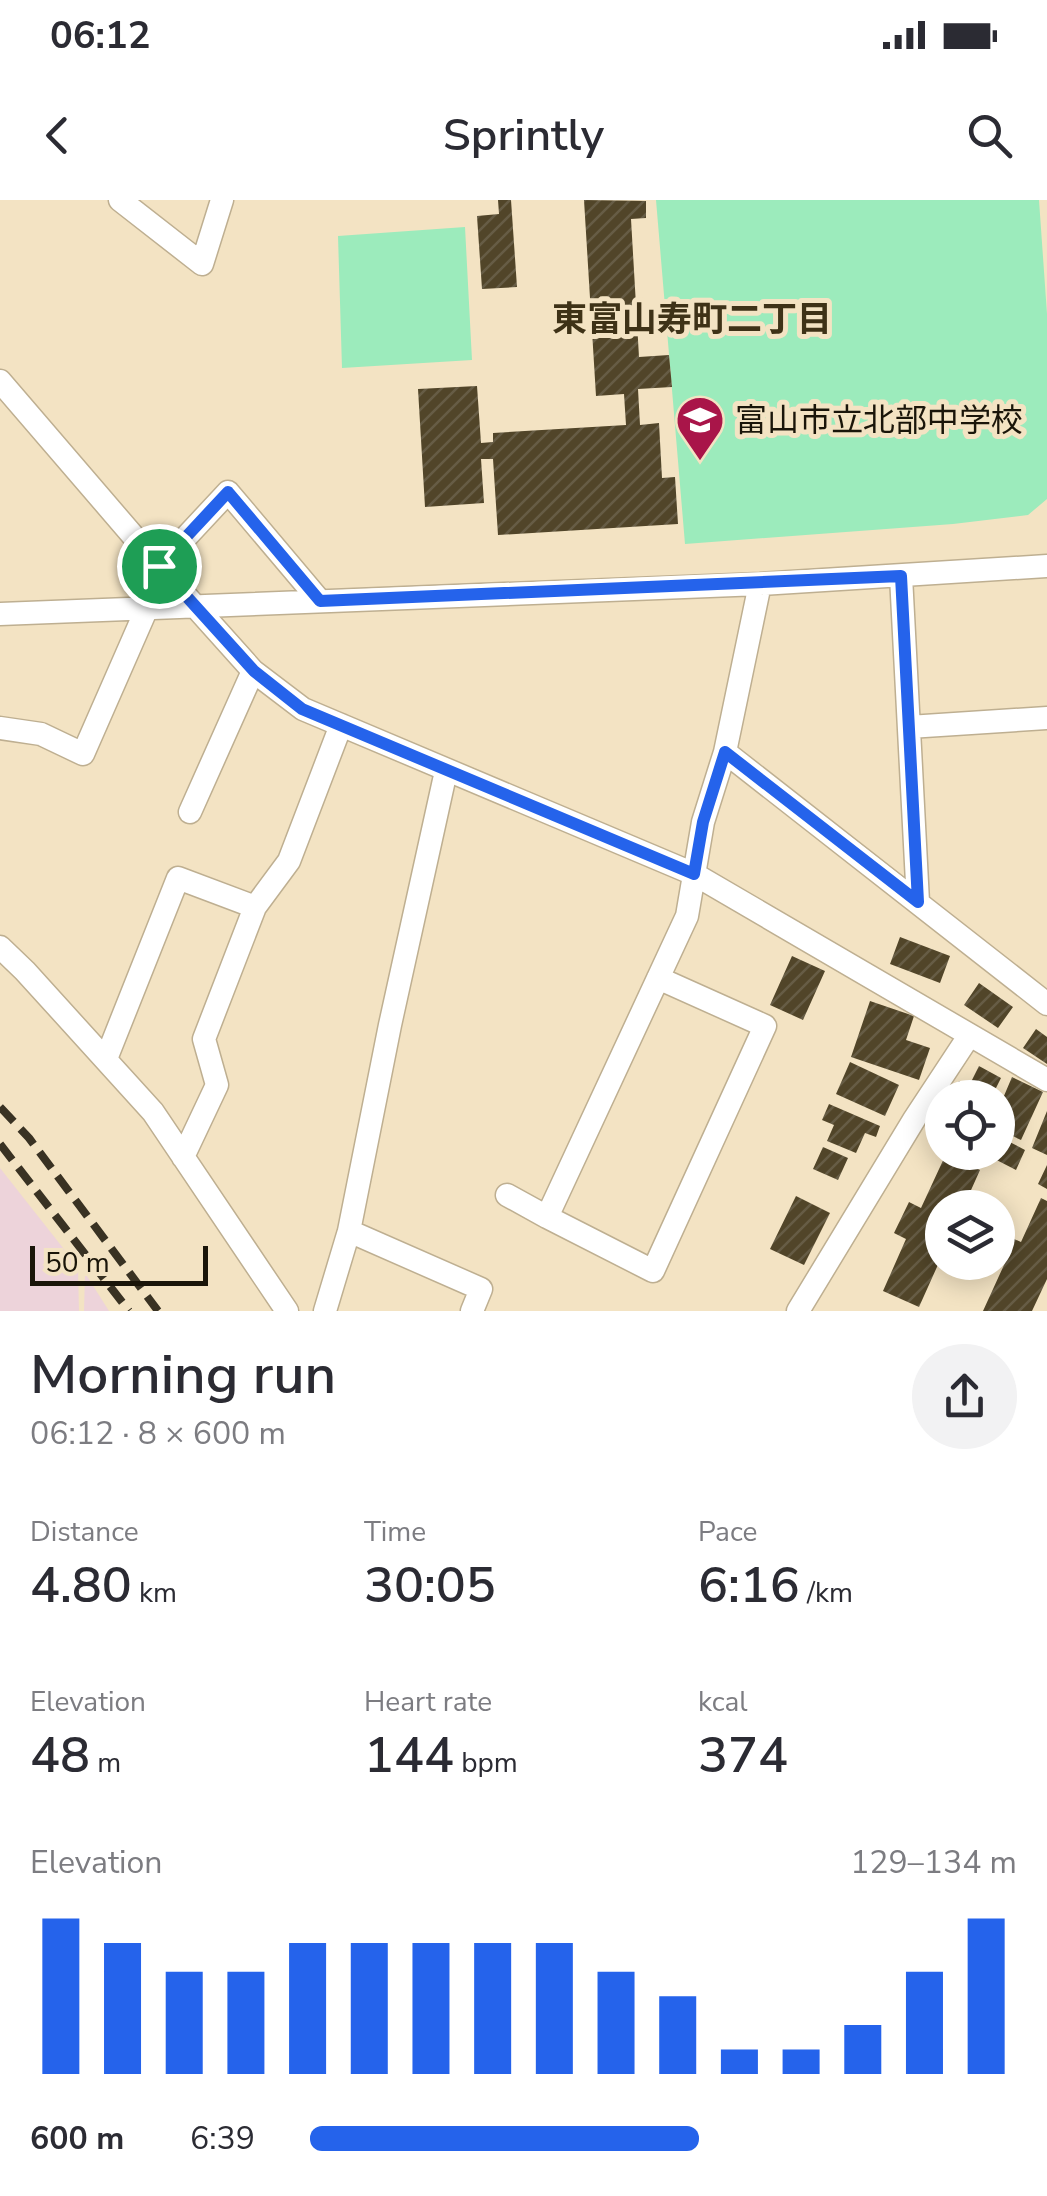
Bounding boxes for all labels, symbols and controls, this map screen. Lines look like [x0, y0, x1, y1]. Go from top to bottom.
text: 06:12 [50, 10, 151, 61]
text: Sprintly [443, 105, 604, 166]
icon: back [30, 108, 85, 163]
icon: search [962, 108, 1017, 163]
district label: 東富山寿町二丁目 [552, 296, 832, 343]
school or university icon: 富山市立北部中学校 [674, 394, 726, 462]
place label: 富山市立北部中学校 [735, 399, 1023, 442]
pin [117, 524, 202, 609]
icon: arrive [132, 539, 187, 594]
map controls [925, 1080, 1015, 1280]
button: locate [925, 1080, 1015, 1170]
button: layers [925, 1190, 1015, 1280]
scale bar [30, 1241, 208, 1286]
text: 50 m [45, 1244, 110, 1282]
text: Morning run [30, 1337, 336, 1412]
button: share [912, 1344, 1017, 1449]
text: 06:12 · 8 × 600 m [30, 1412, 286, 1455]
text: Distance [30, 1513, 139, 1551]
text: Time [364, 1513, 426, 1551]
text: Pace [698, 1513, 757, 1551]
text: 4.80 [30, 1551, 132, 1620]
text: 30:05 [364, 1551, 496, 1620]
text: 6:16 [698, 1551, 800, 1620]
text: km [132, 1574, 177, 1612]
text: /km [800, 1574, 853, 1612]
text: Elevation [30, 1683, 146, 1721]
text: Heart rate [364, 1683, 492, 1721]
text: kcal [698, 1683, 748, 1721]
text: 48 [30, 1721, 90, 1790]
text: 144 [364, 1721, 454, 1790]
text: 374 [698, 1721, 788, 1790]
text: m [90, 1744, 121, 1782]
text: bpm [454, 1744, 518, 1782]
text: Elevation [30, 1841, 163, 1884]
text: 129–134 m [850, 1841, 1017, 1884]
text: 600 m [30, 2117, 124, 2160]
text: 6:39 [190, 2117, 255, 2160]

